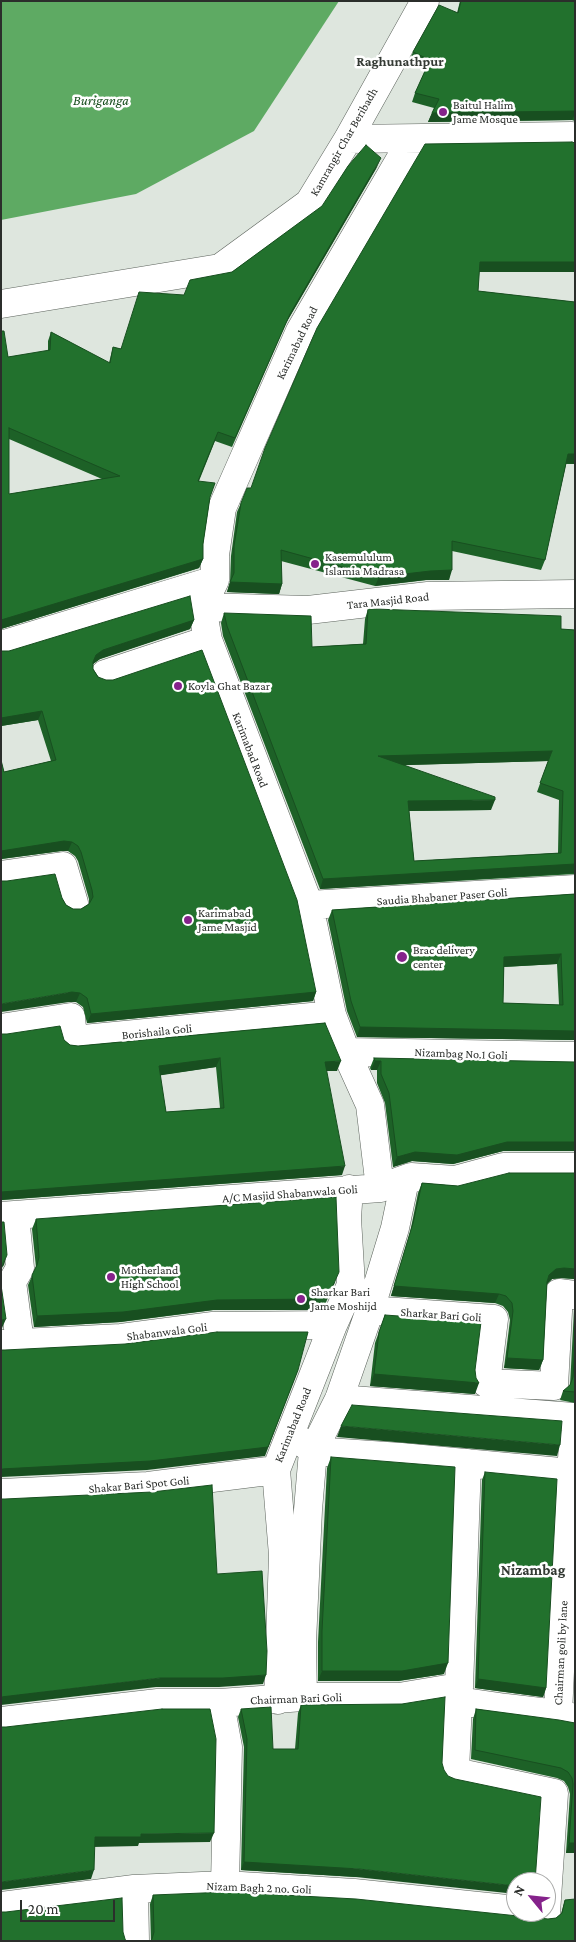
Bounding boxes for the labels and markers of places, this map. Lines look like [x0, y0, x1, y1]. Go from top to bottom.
place label: Baitul Halim Jame Mosque [453, 98, 518, 126]
marker: Baitul Halim Jame Mosque [437, 106, 449, 118]
place label: Kasemululum Islamia Madrasa [325, 550, 404, 578]
marker: Kasemululum Islamia Madrasa [309, 558, 321, 570]
place label: Koyla Ghat Bazar [188, 679, 270, 693]
marker: Koyla Ghat Bazar [172, 680, 184, 692]
place label: Karimabad Jame Masjid [198, 906, 257, 934]
marker: Karimabad Jame Masjid [182, 914, 194, 926]
place label: Brac delivery center [413, 943, 475, 971]
marker: Brac delivery center [395, 950, 409, 964]
place label: Motherland High School [121, 1263, 179, 1291]
marker: Motherland High School [105, 1271, 117, 1283]
place label: Sharkar Bari Jame Moshijd [311, 1285, 377, 1313]
marker: Sharkar Bari Jame Moshijd [295, 1293, 307, 1305]

